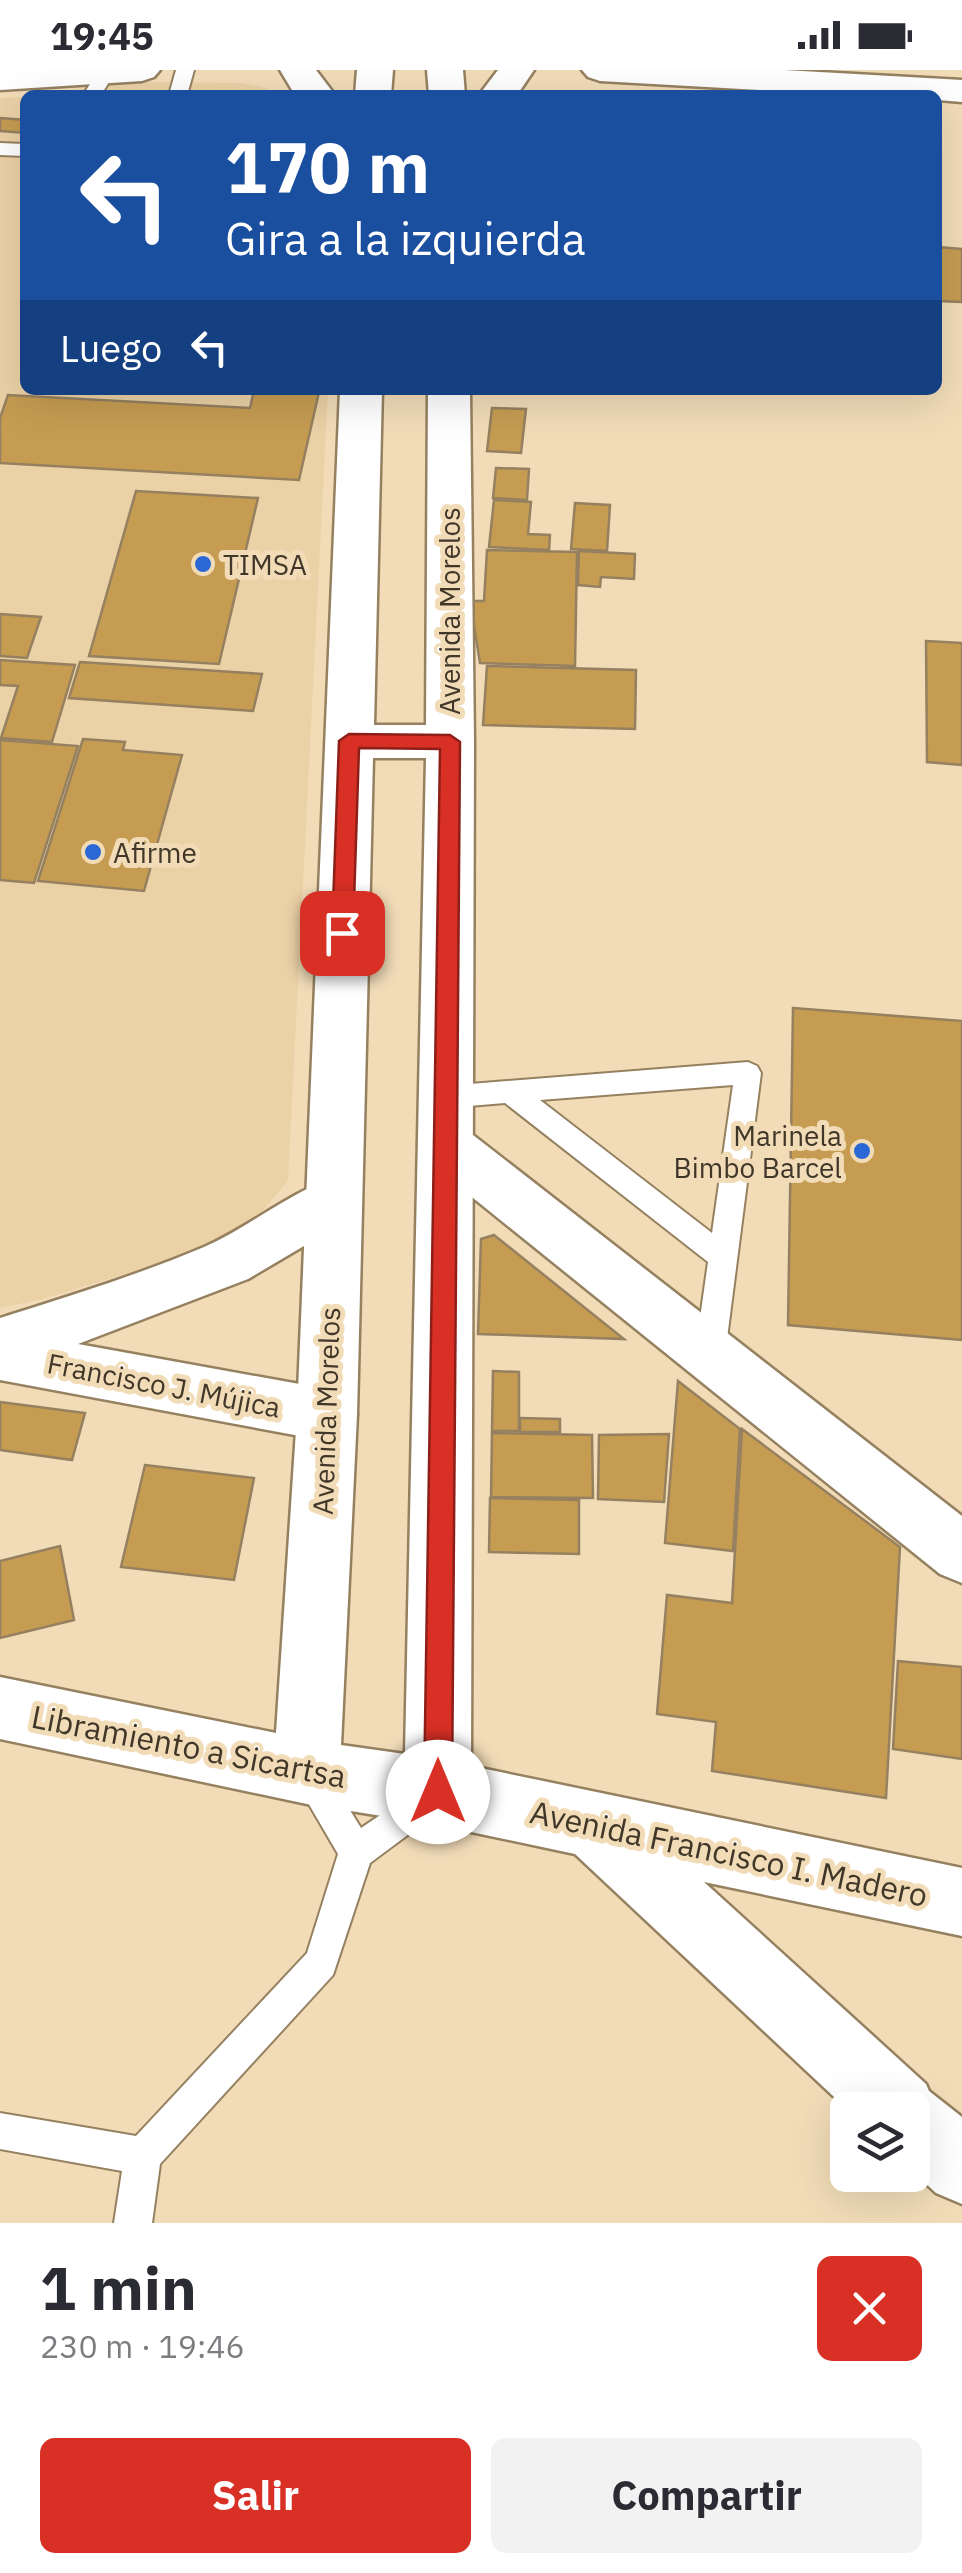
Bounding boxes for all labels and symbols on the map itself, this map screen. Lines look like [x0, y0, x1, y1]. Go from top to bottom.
street label: Avenida Morelos [431, 507, 468, 715]
place label: TIMSA [223, 546, 307, 583]
marker: TIMSA [192, 553, 214, 575]
place label: Afirme [113, 834, 197, 871]
marker: Afirme [82, 841, 104, 863]
pin [300, 891, 385, 976]
place label: Marinela Bimbo Barcel [673, 1117, 842, 1186]
marker: Marinela Bimbo Barcel [851, 1140, 873, 1162]
street label: Avenida Morelos [304, 1306, 348, 1516]
street label: Francisco J. Mújica [44, 1344, 284, 1426]
street label: Libramiento a Sicartsa [28, 1695, 350, 1797]
position arrow [386, 1740, 490, 1844]
street label: Avenida Francisco I. Madero [526, 1790, 932, 1916]

